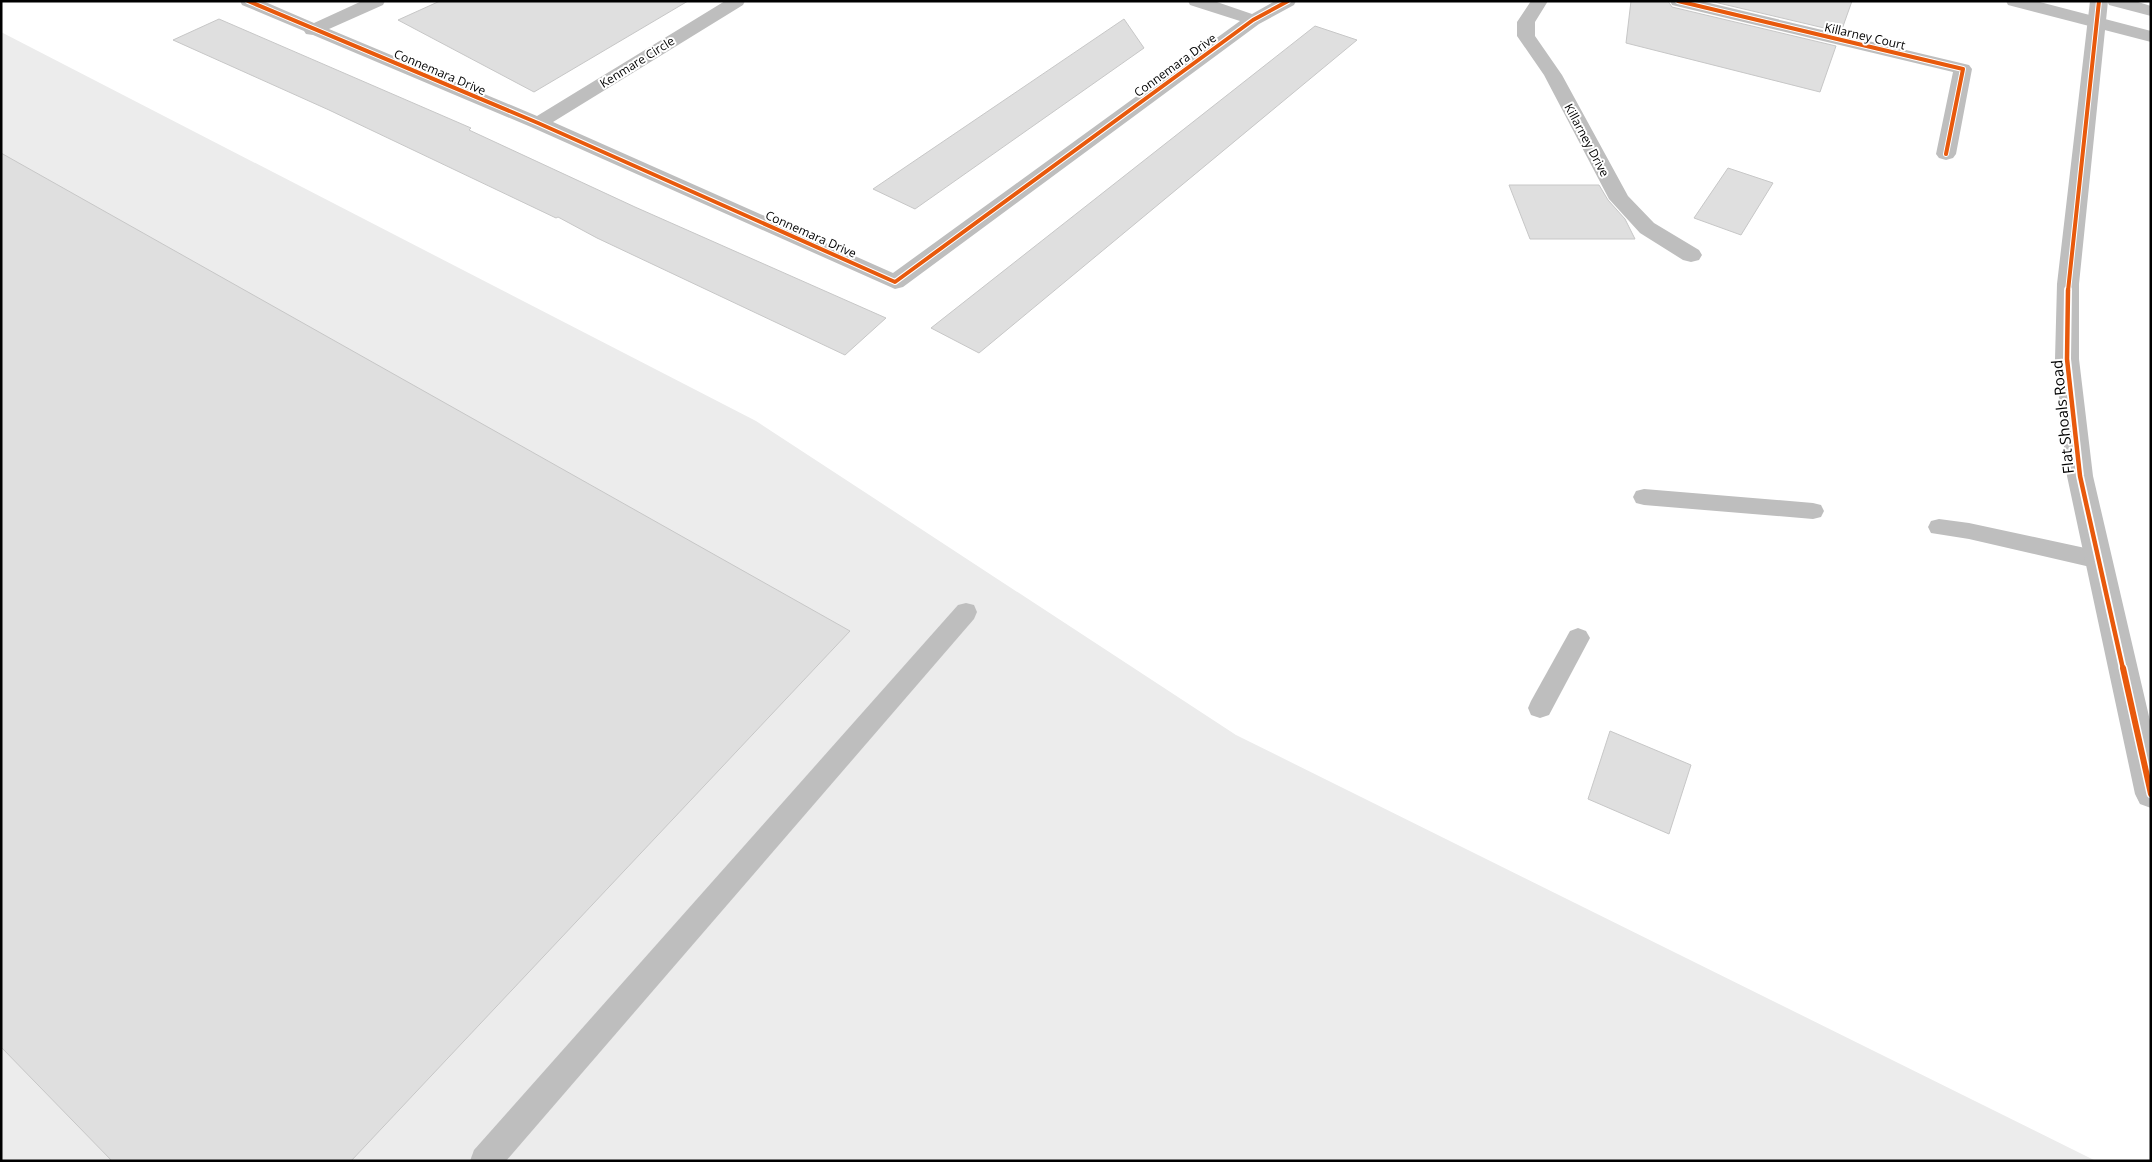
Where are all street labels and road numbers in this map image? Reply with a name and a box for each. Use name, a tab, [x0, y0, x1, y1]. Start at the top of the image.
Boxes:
street label: Killarney Court	[1823, 18, 1907, 54]
street label: Connemara Drive	[1130, 29, 1220, 101]
street label: Kenmare Circle	[596, 32, 678, 92]
street label: Connemara Drive	[392, 45, 489, 99]
street label: Killarney Drive	[1561, 100, 1614, 180]
street label: Connemara Drive	[763, 206, 859, 262]
street label: Flat Shoals Road	[2046, 359, 2078, 475]

